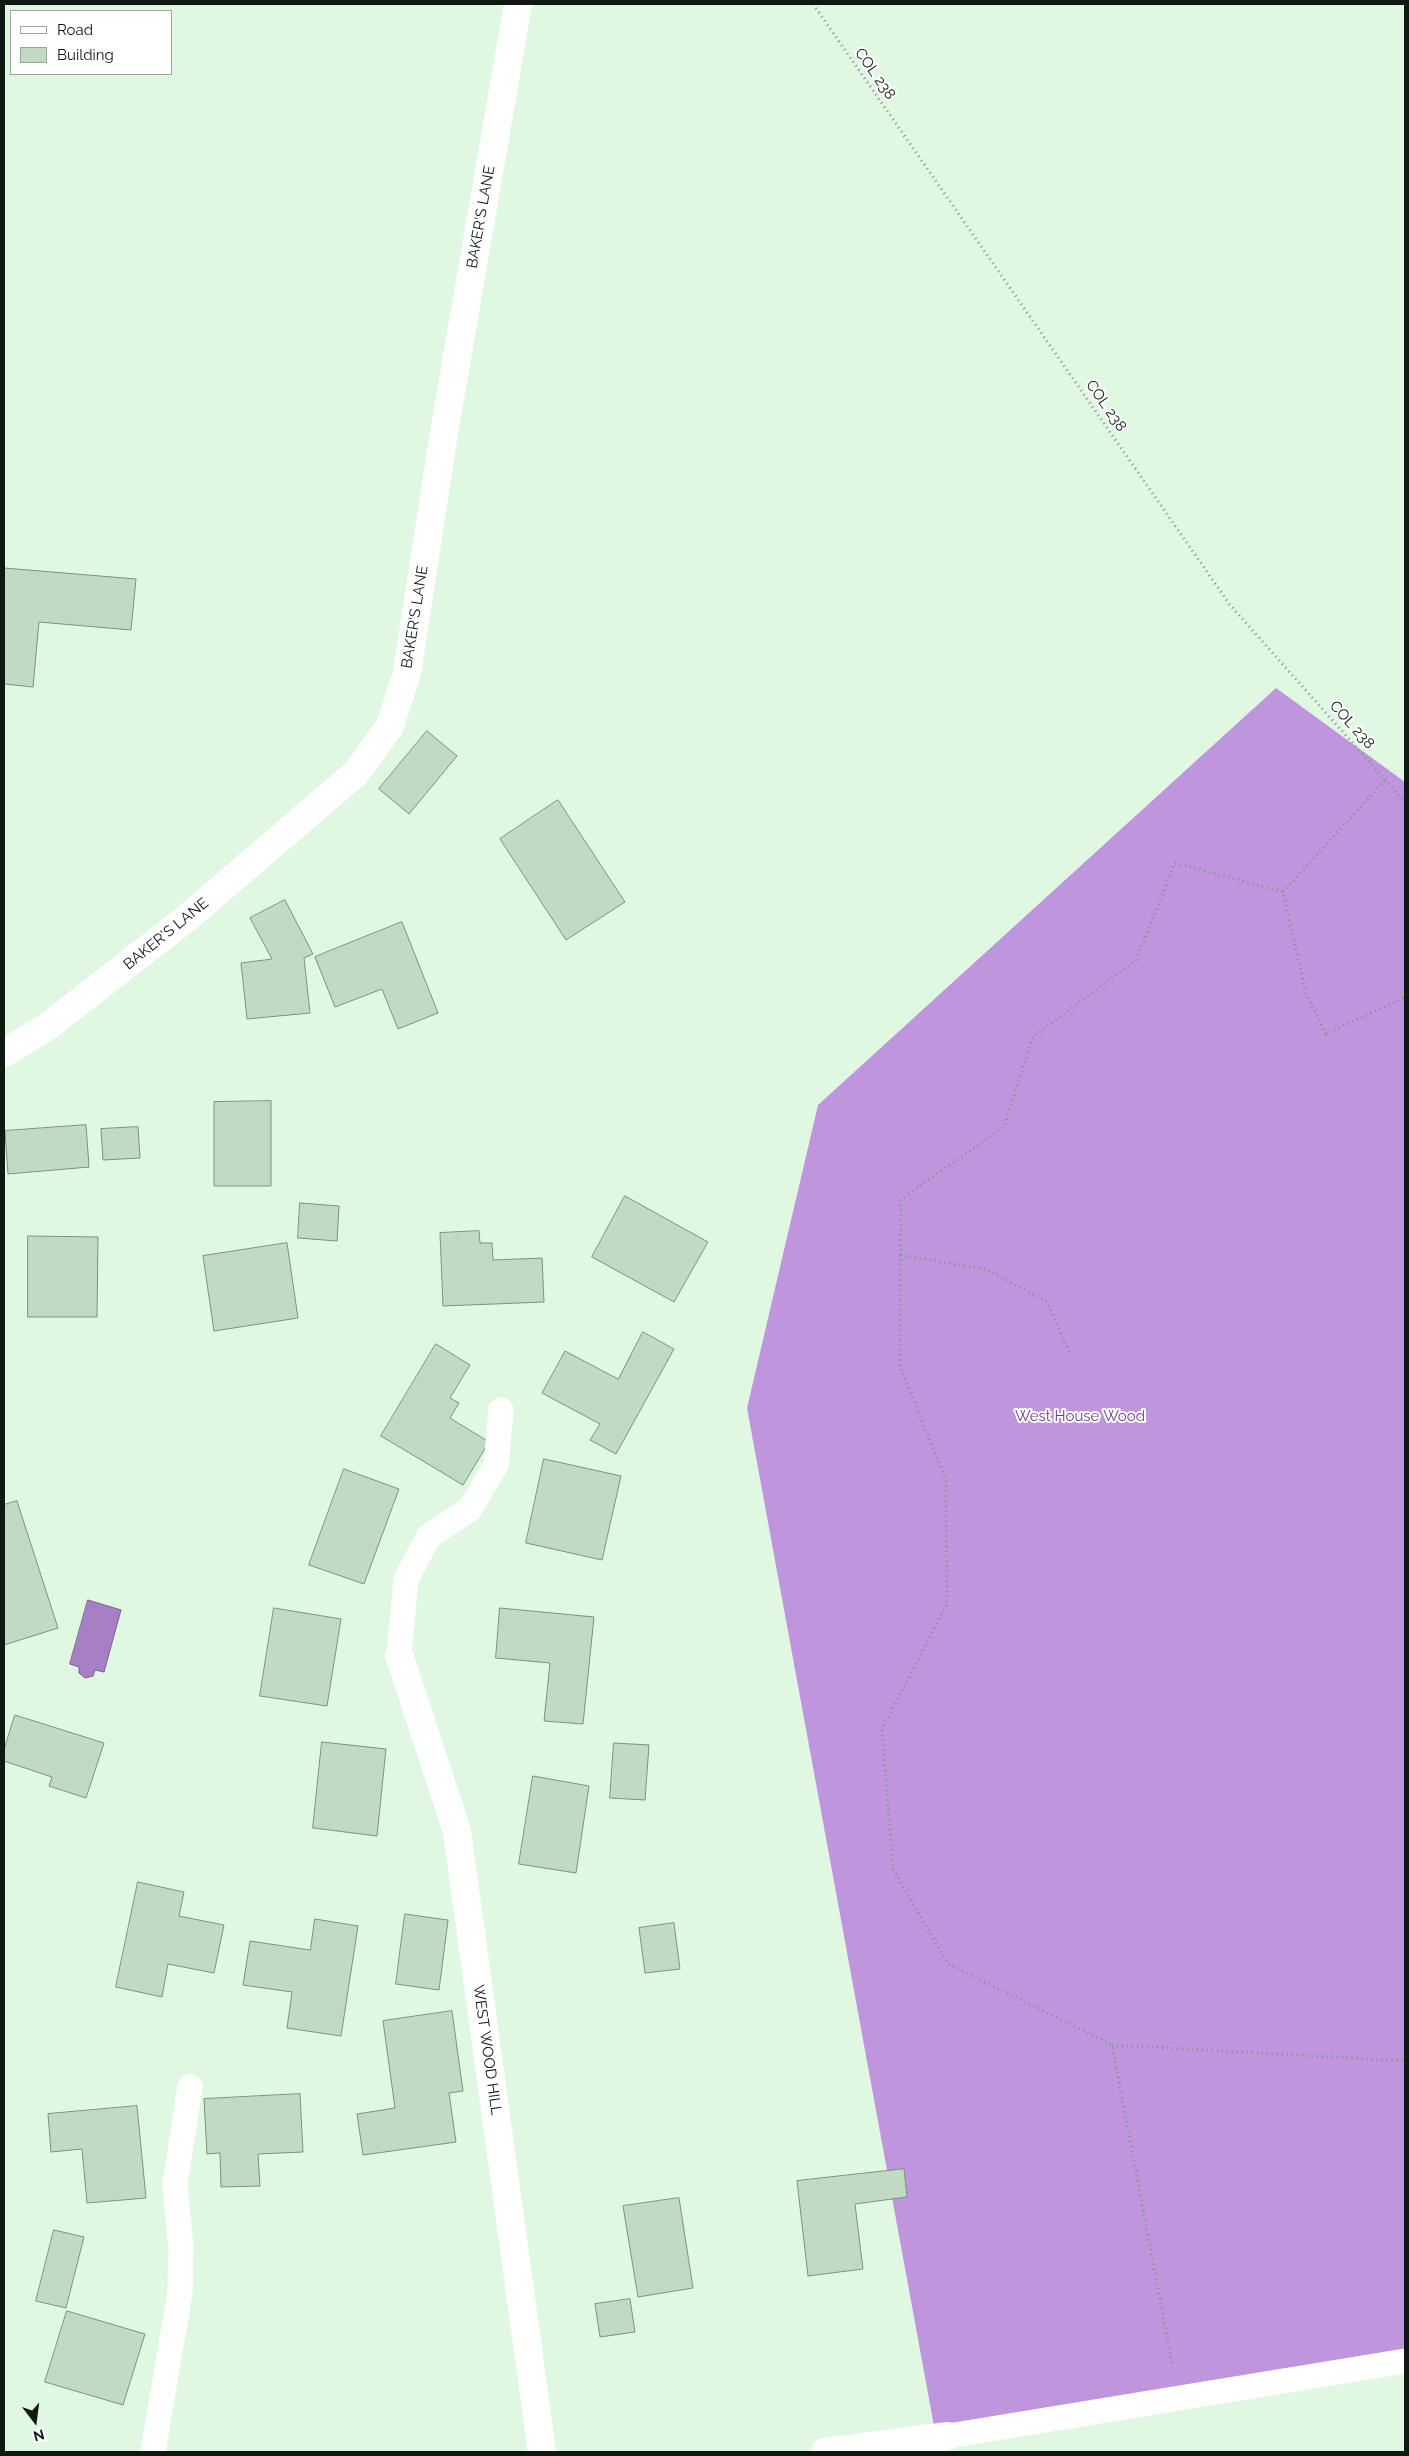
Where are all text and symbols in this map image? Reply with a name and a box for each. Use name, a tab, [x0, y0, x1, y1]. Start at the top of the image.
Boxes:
legend	[10, 10, 172, 75]
text: Road	[57, 21, 93, 39]
street label: COL 238	[851, 45, 899, 103]
text: Building	[57, 46, 114, 64]
street label: BAKER'S LANE	[463, 164, 499, 270]
street label: COL 238	[1082, 377, 1130, 435]
street label: BAKER'S LANE	[398, 564, 432, 670]
street label: COL 238	[1326, 697, 1378, 753]
street label: BAKER'S LANE	[120, 894, 212, 974]
park label: West House Wood	[1015, 1407, 1145, 1425]
street label: WEST WOOD HILL	[469, 1984, 505, 2116]
north arrow	[10, 2396, 60, 2446]
text: N	[32, 2426, 46, 2445]

